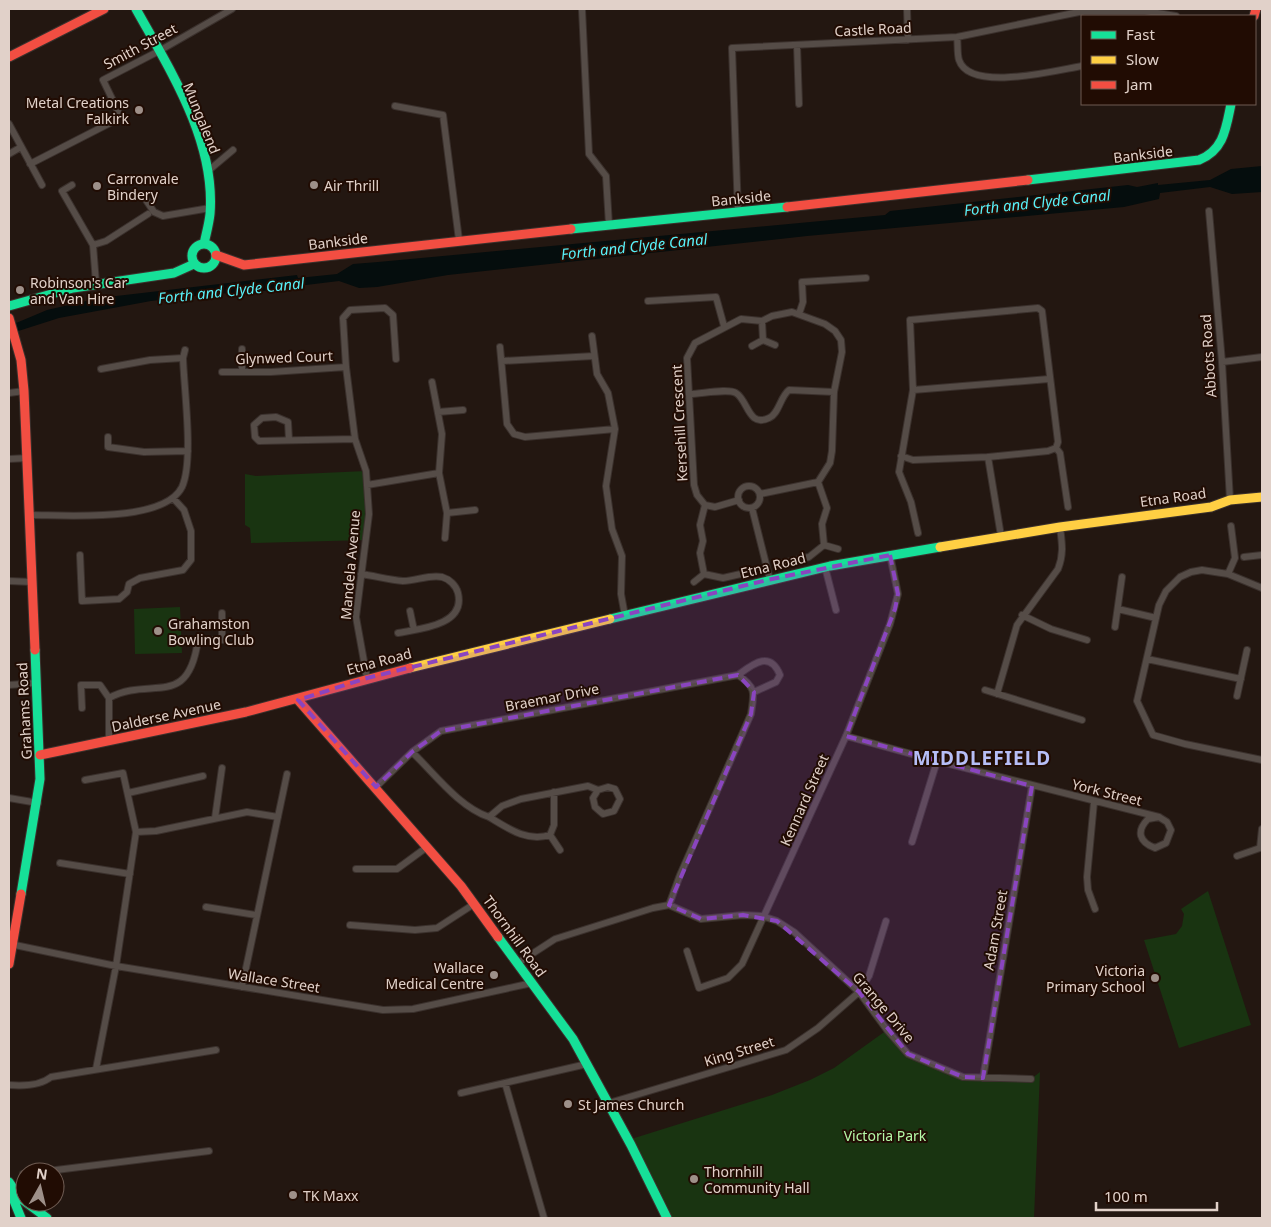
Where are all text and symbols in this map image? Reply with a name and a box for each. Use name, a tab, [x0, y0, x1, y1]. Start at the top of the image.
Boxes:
legend	[1081, 15, 1256, 105]
street label: Castle Road	[834, 17, 912, 41]
street label: Smith Street	[100, 19, 180, 73]
text: Fast	[1126, 24, 1155, 44]
text: Slow	[1126, 49, 1159, 69]
text: Jam	[1124, 74, 1153, 94]
street label: Mungalend	[179, 80, 225, 156]
place label: Metal Creations Falkirk	[26, 93, 130, 128]
marker: Metal Creations Falkirk	[133, 104, 145, 116]
street label: Bankside	[1112, 141, 1174, 167]
place label: Carronvale Bindery	[107, 169, 179, 204]
place label: Air Thrill	[324, 176, 379, 195]
marker: Air Thrill	[308, 179, 320, 191]
marker: Carronvale Bindery	[91, 180, 103, 192]
water label: Forth and Clyde Canal	[963, 184, 1112, 220]
street label: Bankside	[710, 185, 772, 211]
street label: Bankside	[307, 228, 369, 254]
water label: Forth and Clyde Canal	[560, 228, 709, 264]
water label: Forth and Clyde Canal	[157, 272, 306, 308]
place label: Robinson's Car and Van Hire	[30, 273, 128, 308]
marker: Robinson's Car and Van Hire	[14, 284, 26, 296]
street label: Abbots Road	[1196, 314, 1220, 398]
street label: Glynwed Court	[235, 346, 333, 368]
street label: Kersehill Crescent	[666, 364, 692, 482]
street label: Etna Road	[1139, 483, 1207, 511]
street label: Mandela Avenue	[336, 509, 364, 621]
street label: Etna Road	[738, 548, 808, 582]
place label: Grahamston Bowling Club	[168, 614, 254, 649]
marker: Grahamston Bowling Club	[152, 625, 164, 637]
street label: Etna Road	[344, 643, 414, 679]
street label: Grahams Road	[12, 662, 36, 760]
street label: Braemar Drive	[503, 679, 601, 715]
street label: Dalderse Avenue	[110, 694, 223, 736]
district label: MIDDLEFIELD	[913, 745, 1051, 771]
street label: Kennard Street	[775, 751, 833, 849]
street label: York Street	[1070, 774, 1144, 810]
street label: Adam Street	[979, 888, 1011, 972]
street label: Thornhill Road	[479, 892, 551, 980]
place label: Wallace Medical Centre	[386, 958, 484, 993]
place label: Victoria Primary School	[1046, 961, 1145, 996]
street label: Wallace Street	[227, 963, 321, 997]
street label: Grange Drive	[849, 968, 919, 1046]
marker: Wallace Medical Centre	[488, 969, 500, 981]
marker: Victoria Primary School	[1149, 972, 1161, 984]
street label: King Street	[702, 1031, 776, 1071]
place label: St James Church	[578, 1095, 684, 1114]
marker: St James Church	[562, 1098, 574, 1110]
park label: Victoria Park	[844, 1126, 927, 1145]
north arrow	[15, 1162, 65, 1212]
place label: Thornhill Community Hall	[704, 1162, 810, 1197]
text: N	[35, 1163, 49, 1184]
marker: Thornhill Community Hall	[688, 1173, 700, 1185]
scale bar	[1096, 1180, 1217, 1212]
place label: TK Maxx	[303, 1186, 359, 1205]
text: 100 m	[1104, 1186, 1148, 1206]
marker: TK Maxx	[287, 1189, 299, 1201]

